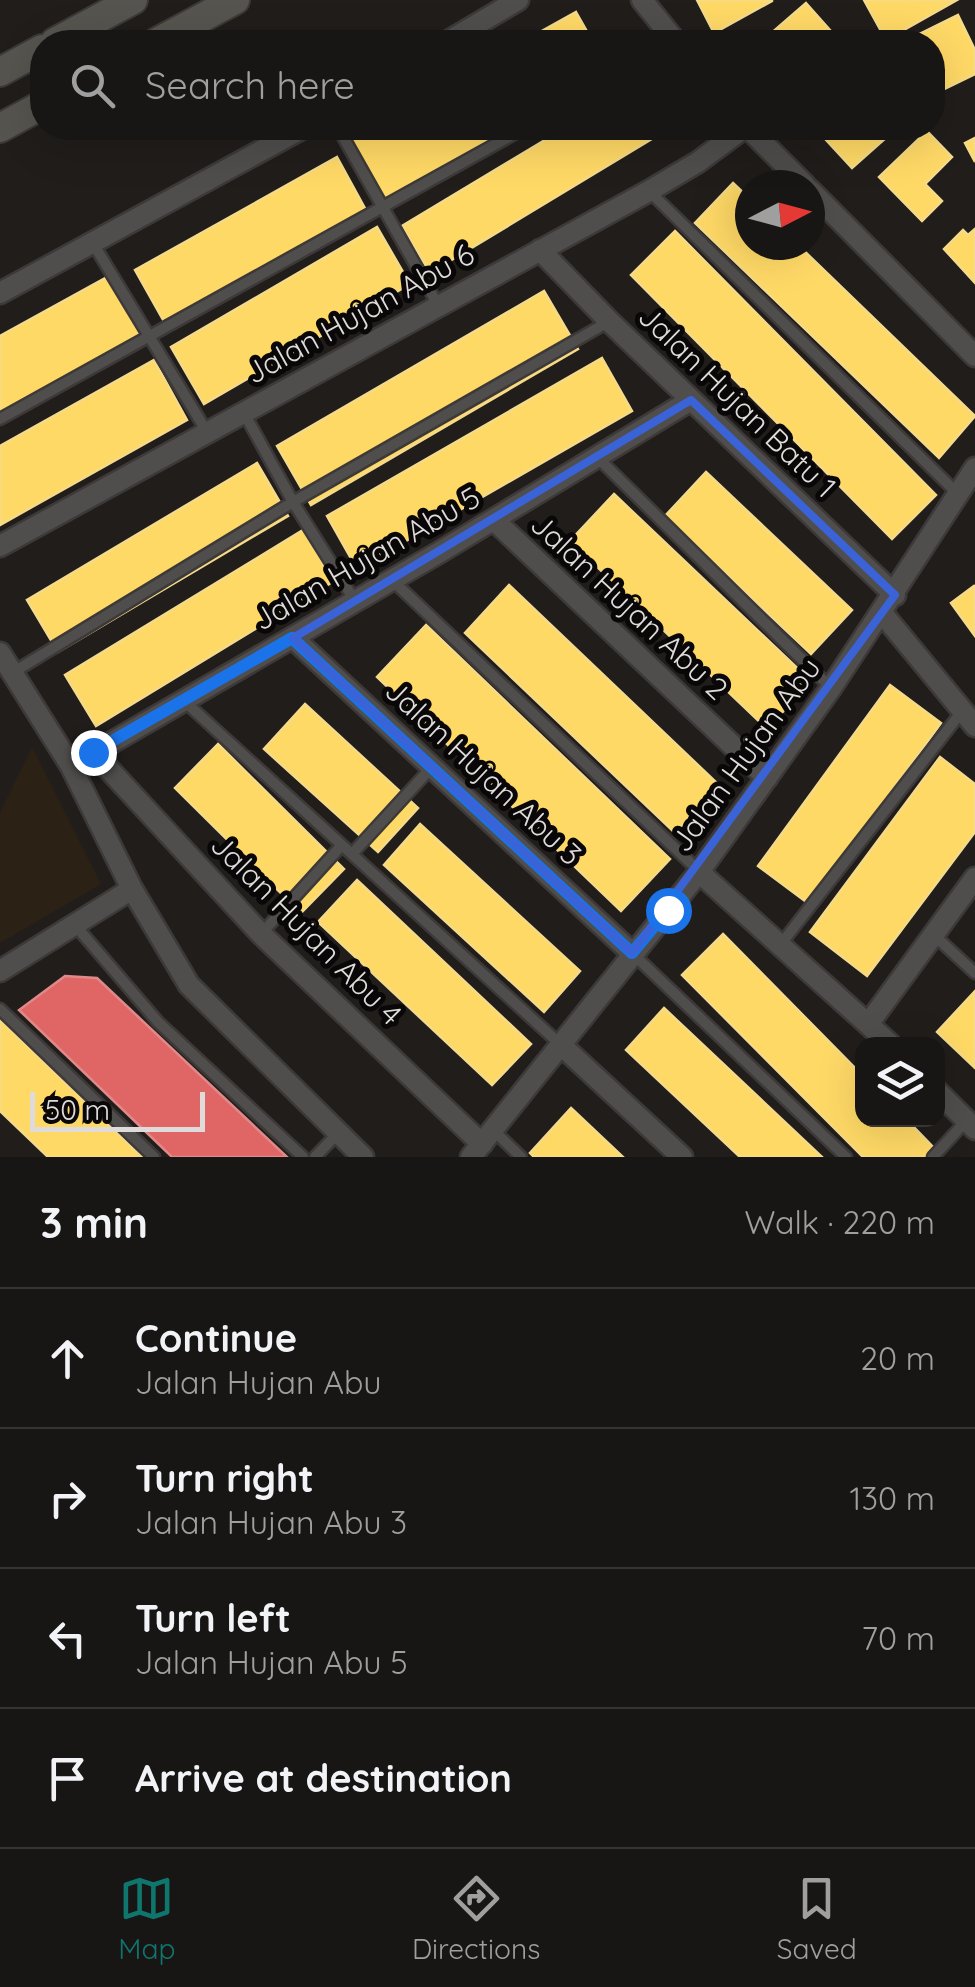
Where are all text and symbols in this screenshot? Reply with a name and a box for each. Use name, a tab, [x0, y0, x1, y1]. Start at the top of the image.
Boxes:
search box	[30, 30, 945, 140]
icon: search	[65, 58, 120, 113]
text: Search here	[145, 61, 355, 109]
north arrow	[735, 170, 825, 260]
street label: Jalan Hujan Abu 6	[239, 235, 480, 392]
street label: Jalan Hujan Batu 1	[631, 297, 845, 505]
street label: Jalan Hujan Abu 5	[246, 478, 487, 638]
street label: Jalan Hujan Abu 2	[523, 505, 736, 707]
street label: Jalan Hujan Abu	[662, 650, 828, 859]
street label: Jalan Hujan Abu 3	[377, 671, 590, 873]
route end	[71, 730, 117, 776]
street label: Jalan Hujan Abu 4	[203, 826, 410, 1033]
route start	[646, 888, 692, 934]
map controls	[855, 1037, 945, 1127]
button: layers	[855, 1037, 945, 1127]
scale bar	[30, 1087, 205, 1132]
text: 50 m	[45, 1092, 110, 1127]
text: 3 min	[40, 1196, 148, 1249]
text: Walk · 220 m	[744, 1202, 935, 1242]
text: Continue	[135, 1314, 297, 1362]
icon: ahead	[40, 1331, 95, 1386]
text: 20 m	[860, 1338, 935, 1378]
text: Jalan Hujan Abu	[135, 1362, 382, 1402]
text: Turn right	[135, 1454, 314, 1502]
icon: right	[40, 1471, 95, 1526]
text: 130 m	[849, 1478, 935, 1518]
text: Jalan Hujan Abu 3	[135, 1502, 407, 1542]
text: Turn left	[135, 1594, 291, 1642]
icon: left	[40, 1611, 95, 1666]
text: 70 m	[862, 1618, 935, 1658]
text: Jalan Hujan Abu 5	[135, 1642, 408, 1682]
icon: arrive	[40, 1751, 95, 1806]
text: Arrive at destination	[135, 1754, 512, 1802]
tab: Map	[118, 1871, 175, 1966]
tab: Directions	[412, 1871, 540, 1966]
tab: Saved	[777, 1871, 857, 1966]

